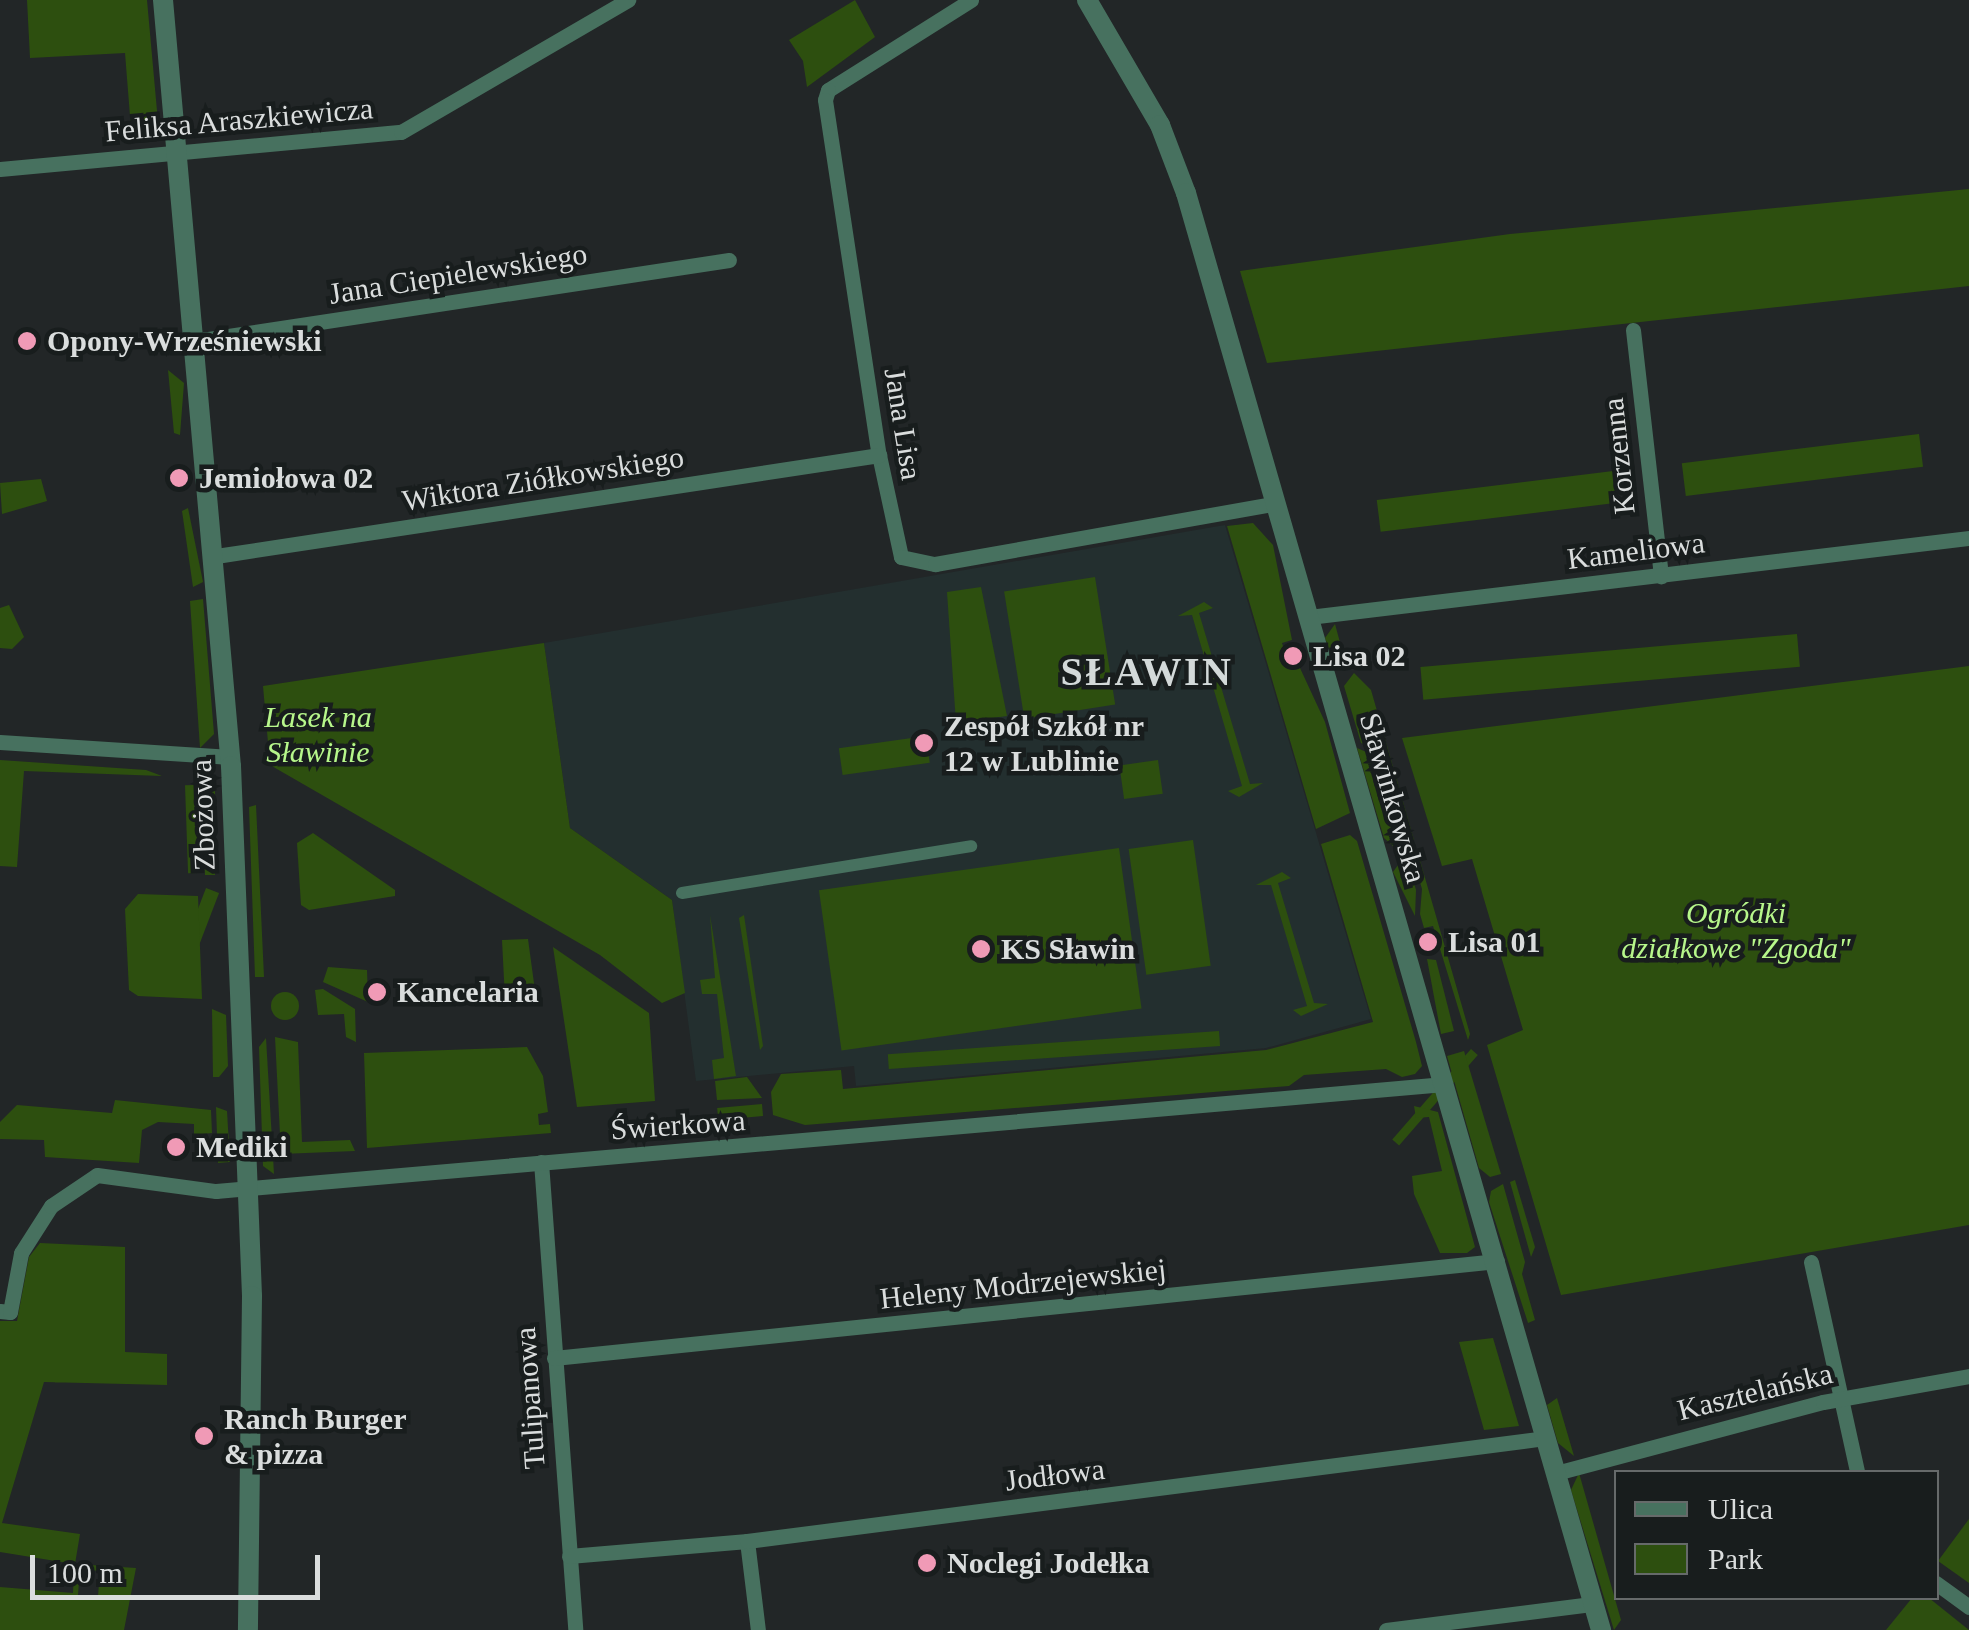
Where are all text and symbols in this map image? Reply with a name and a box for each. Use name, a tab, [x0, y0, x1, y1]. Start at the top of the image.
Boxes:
street label: Feliksa Araszkiewicza	[103, 90, 375, 150]
street label: Jana Ciepielewskiego	[326, 236, 590, 312]
place label: Opony-Wrześniewski	[47, 323, 321, 359]
marker: Opony-Wrześniewski	[16, 330, 38, 352]
street label: Jana Lisa	[876, 366, 930, 482]
street label: Korzenna	[1595, 396, 1643, 516]
street label: Wiktora Ziółkowskiego	[400, 439, 686, 519]
place label: Jemiołowa 02	[199, 460, 373, 496]
marker: Jemiołowa 02	[168, 467, 190, 489]
street label: Kameliowa	[1565, 525, 1707, 577]
place label: Lisa 02	[1313, 638, 1406, 674]
marker: Lisa 02	[1282, 645, 1304, 667]
district label: SŁAWIN	[1061, 648, 1233, 696]
park label: Lasek na Sławinie	[264, 699, 372, 770]
place label: Zespół Szkół nr 12 w Lublinie	[944, 708, 1144, 778]
street label: Sławinkowska	[1352, 709, 1434, 887]
marker: Zespół Szkół nr 12 w Lublinie	[913, 732, 935, 754]
street label: Zbożowa	[183, 759, 223, 871]
park label: Ogródki działkowe "Zgoda"	[1621, 895, 1851, 966]
place label: Lisa 01	[1448, 924, 1541, 960]
place label: KS Sławin	[1001, 931, 1135, 967]
marker: Lisa 01	[1417, 931, 1439, 953]
marker: KS Sławin	[970, 938, 992, 960]
place label: Kancelaria	[397, 974, 539, 1010]
marker: Kancelaria	[366, 981, 388, 1003]
street label: Świerkowa	[609, 1102, 747, 1148]
place label: Mediki	[196, 1129, 288, 1165]
marker: Mediki	[165, 1136, 187, 1158]
street label: Heleny Modrzejewskiej	[878, 1251, 1168, 1317]
street label: Tulipanowa	[507, 1326, 553, 1470]
street label: Kasztelańska	[1674, 1355, 1836, 1429]
place label: Ranch Burger & pizza	[224, 1401, 406, 1472]
marker: Ranch Burger & pizza	[193, 1425, 215, 1447]
street label: Jodłowa	[1003, 1451, 1107, 1499]
legend	[1614, 1470, 1939, 1600]
text: Ulica	[1708, 1492, 1773, 1525]
scale bar	[35, 1535, 325, 1597]
text: Park	[1708, 1542, 1763, 1575]
place label: Noclegi Jodełka	[947, 1545, 1149, 1581]
marker: Noclegi Jodełka	[916, 1552, 938, 1574]
text: 100 m	[47, 1556, 123, 1589]

